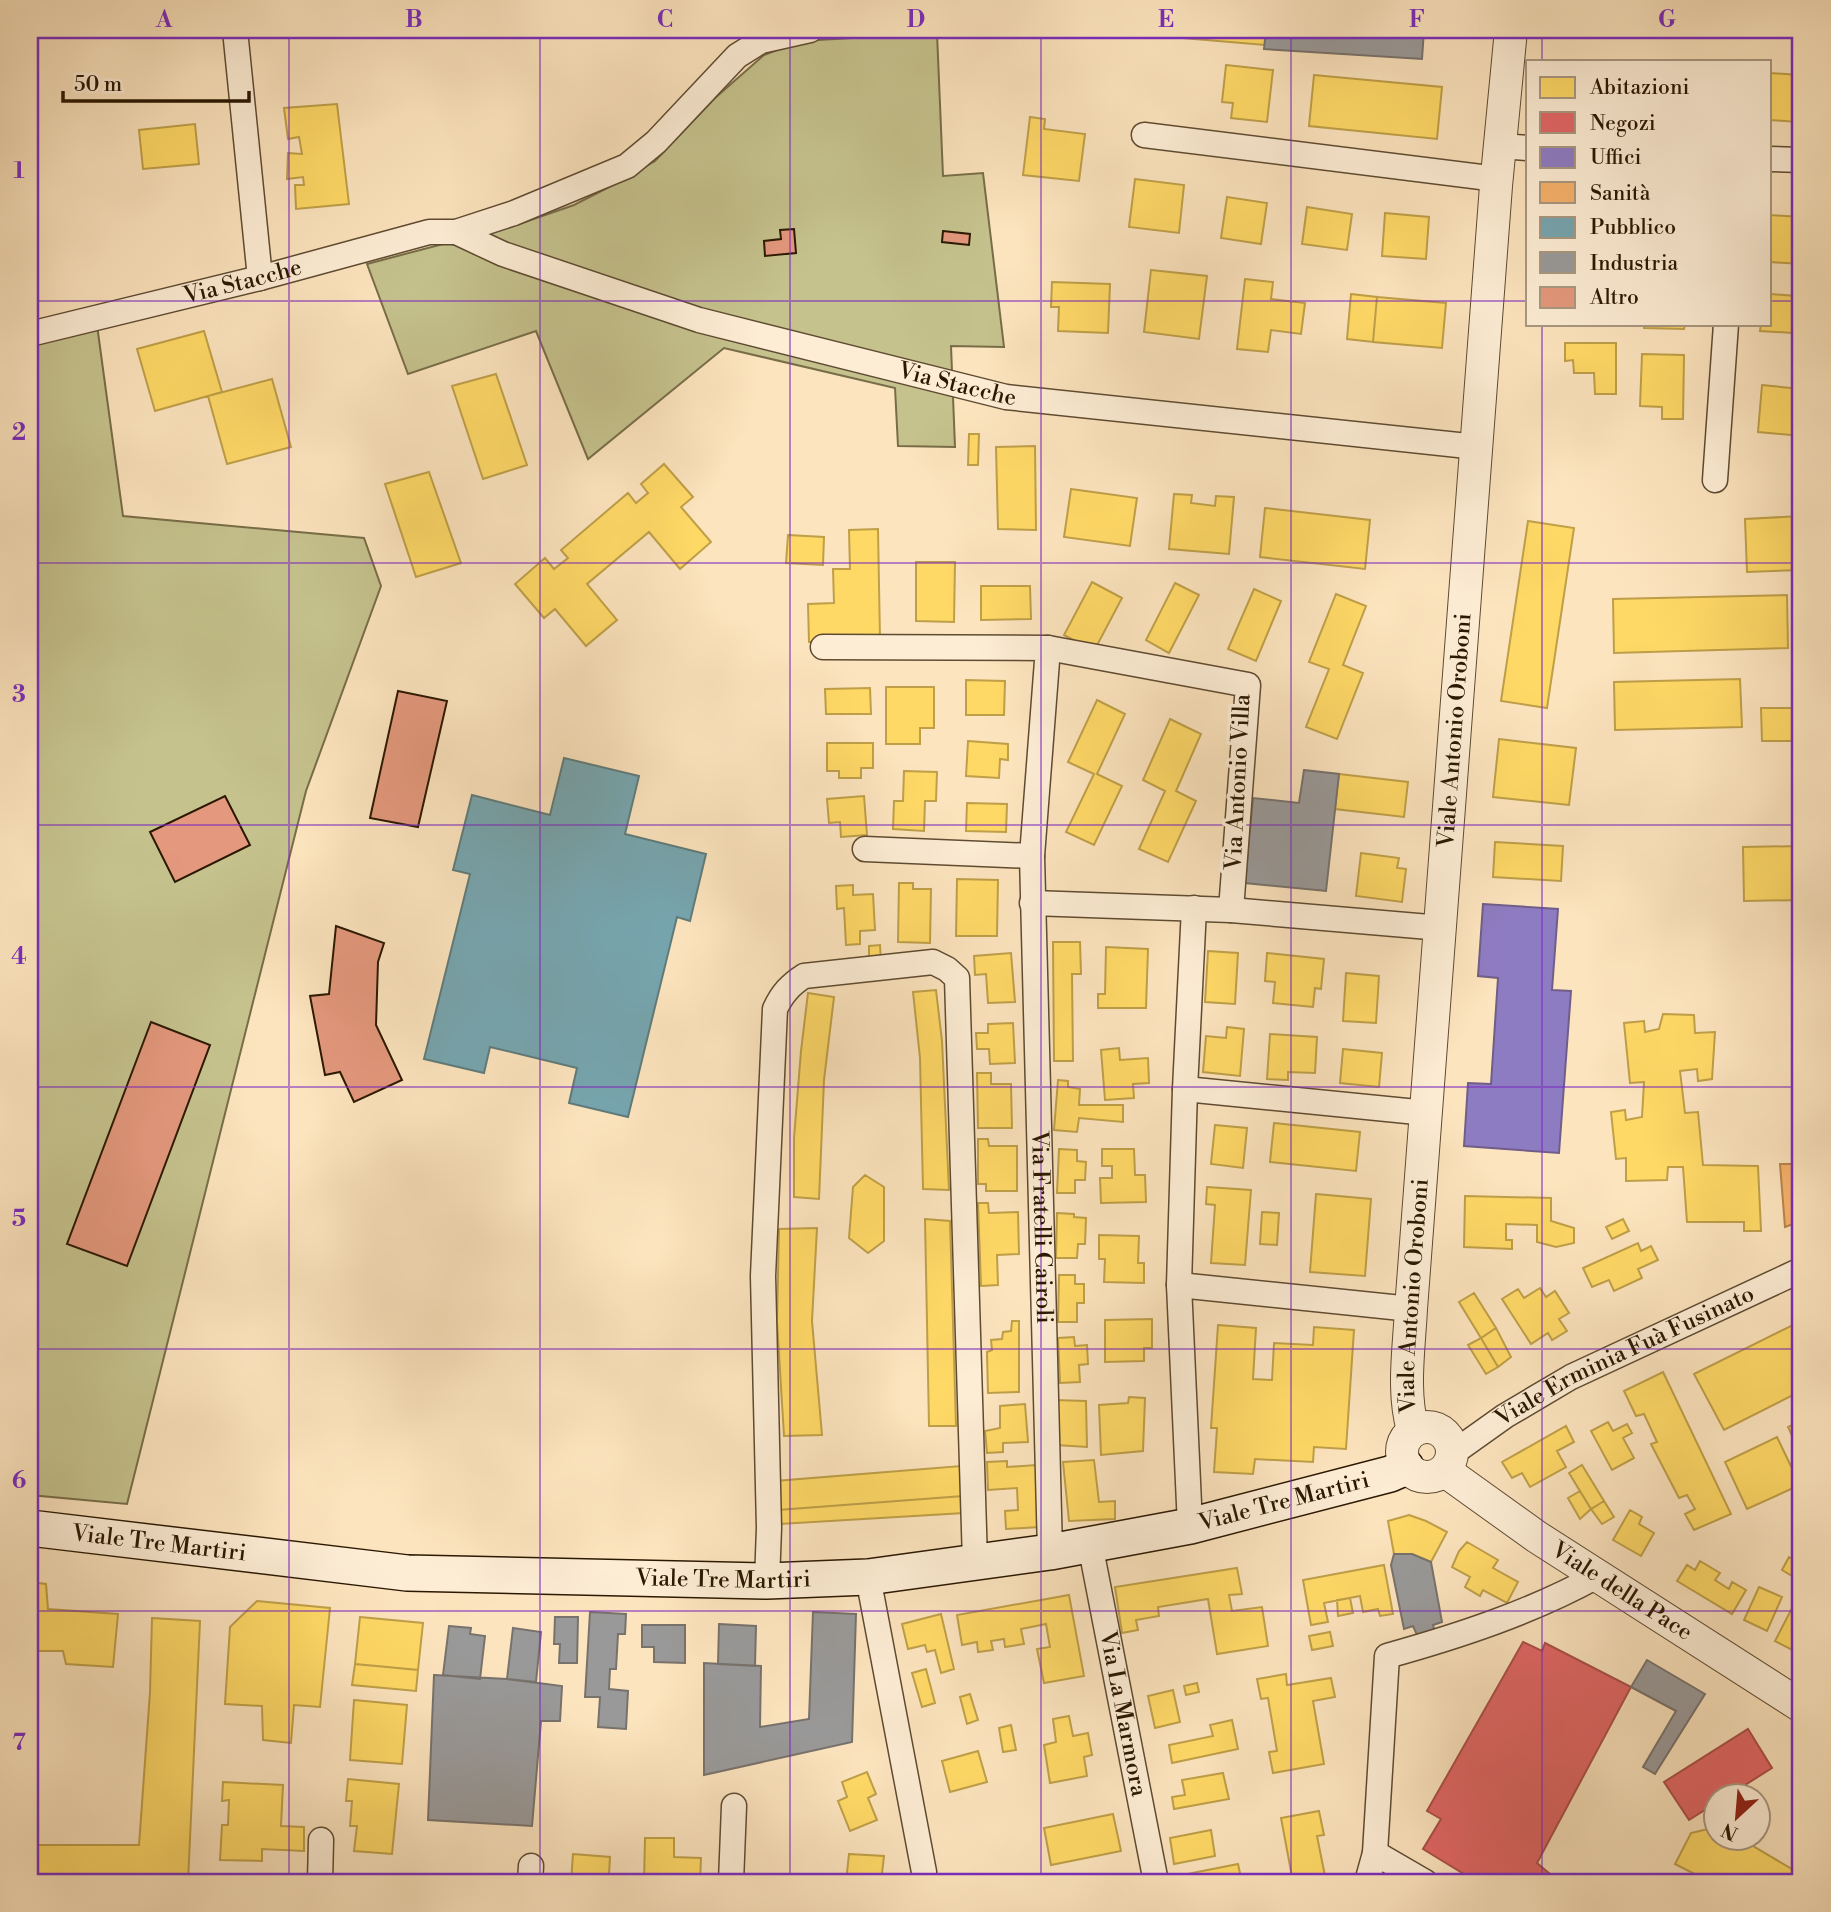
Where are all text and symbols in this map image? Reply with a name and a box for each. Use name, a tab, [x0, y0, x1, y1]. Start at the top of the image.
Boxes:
text: A	[155, 6, 173, 34]
text: B	[405, 6, 423, 34]
text: C	[657, 6, 673, 34]
text: D	[907, 6, 925, 34]
text: E	[1158, 6, 1174, 34]
text: F	[1409, 6, 1425, 34]
text: G	[1658, 6, 1676, 34]
scale bar	[63, 60, 248, 104]
legend	[1526, 60, 1772, 326]
text: 50 m	[74, 72, 122, 98]
text: Abitazioni	[1589, 75, 1689, 101]
text: Negozi	[1590, 111, 1656, 137]
text: Uffici	[1590, 145, 1641, 171]
text: 1	[13, 157, 25, 185]
text: Sanità	[1590, 181, 1651, 207]
text: Pubblico	[1590, 215, 1676, 241]
text: Industria	[1590, 251, 1679, 277]
street label: Via Stacche	[180, 253, 305, 310]
text: Altro	[1589, 285, 1639, 311]
street label: Via Stacche	[894, 356, 1018, 412]
text: 2	[12, 419, 26, 447]
street label: Viale Antonio Oroboni	[1432, 612, 1478, 849]
text: 3	[12, 681, 26, 709]
street label: Via Antonio Villa	[1219, 693, 1257, 872]
text: 4	[11, 943, 27, 971]
street label: Via Fratelli Cairoli	[1025, 1129, 1058, 1324]
street label: Viale Antonio Oroboni	[1393, 1178, 1435, 1415]
text: 5	[12, 1205, 26, 1233]
street label: Viale Erminia Fuà Fusinato	[1489, 1280, 1759, 1433]
street label: Viale Tre Martiri	[1195, 1466, 1372, 1537]
text: 6	[12, 1467, 26, 1495]
street label: Viale Tre Martiri	[69, 1519, 248, 1568]
street label: Viale della Pace	[1545, 1535, 1698, 1647]
street label: Viale Tre Martiri	[634, 1564, 811, 1595]
street label: Via La Marmora	[1093, 1628, 1153, 1799]
text: 7	[12, 1729, 26, 1757]
north arrow	[1702, 1783, 1772, 1853]
text: N	[1718, 1817, 1742, 1845]

